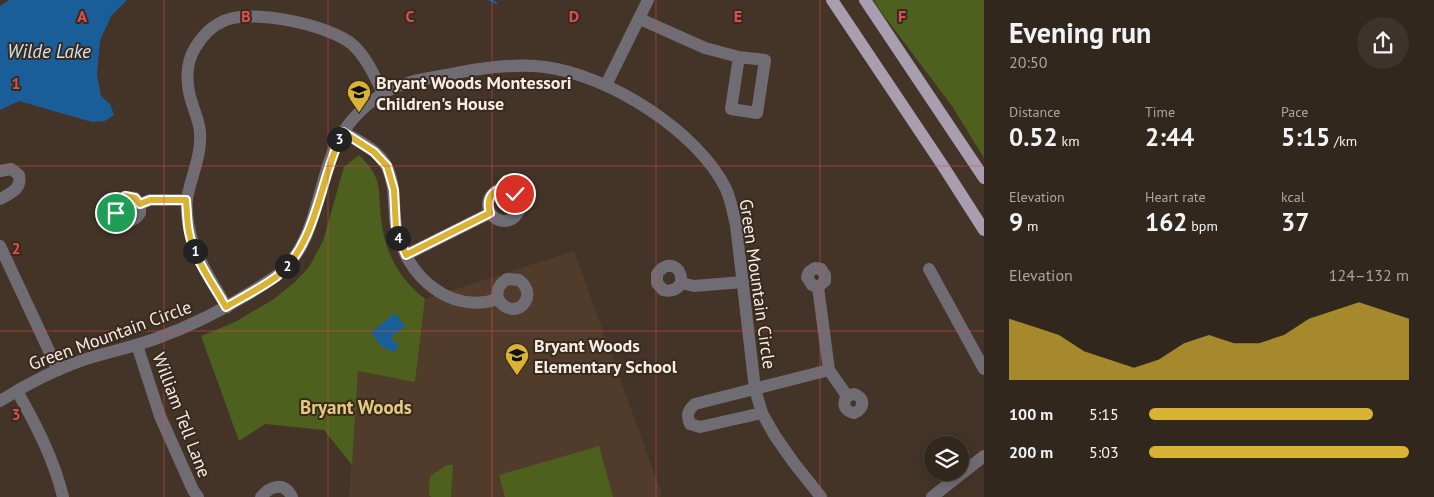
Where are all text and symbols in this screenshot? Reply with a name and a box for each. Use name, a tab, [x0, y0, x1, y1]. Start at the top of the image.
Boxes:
text: A	[77, 6, 87, 26]
text: B	[241, 6, 251, 26]
text: C	[406, 6, 415, 26]
text: D	[569, 6, 579, 26]
text: E	[734, 6, 742, 26]
text: F	[898, 6, 906, 26]
text: Evening run	[1009, 14, 1151, 51]
button: share	[1357, 17, 1409, 69]
water label: Wilde Lake	[7, 39, 91, 63]
text: 20:50	[1009, 52, 1047, 72]
place label: Bryant Woods Montessori Children's House	[376, 71, 572, 115]
text: 1	[11, 73, 21, 93]
school or university icon: Bryant Woods Montessori Children's House	[346, 79, 372, 113]
text: Distance	[1009, 103, 1060, 121]
text: Time	[1145, 103, 1175, 121]
text: Pace	[1281, 103, 1308, 121]
text: 0.52	[1009, 121, 1058, 153]
text: 2:44	[1145, 121, 1194, 153]
text: 5:15	[1281, 121, 1330, 153]
pin: 3	[326, 126, 352, 152]
text: 3	[336, 130, 343, 148]
text: km	[1058, 132, 1080, 150]
text: /km	[1330, 132, 1357, 150]
pin	[494, 173, 536, 215]
icon: check	[501, 180, 529, 208]
text: Elevation	[1009, 188, 1065, 206]
text: Heart rate	[1145, 188, 1206, 206]
text: kcal	[1281, 188, 1305, 206]
pin	[95, 192, 137, 234]
street label: Green Mountain Circle	[735, 197, 781, 371]
icon: arrive	[102, 199, 130, 227]
text: 9	[1009, 206, 1023, 238]
text: 162	[1145, 206, 1188, 238]
text: 37	[1281, 206, 1309, 238]
text: m	[1023, 217, 1038, 235]
text: bpm	[1188, 217, 1218, 235]
pin: 4	[386, 226, 410, 250]
text: 4	[395, 229, 402, 247]
text: 2	[11, 238, 21, 258]
pin: 1	[182, 238, 208, 264]
text: 1	[192, 242, 199, 260]
pin: 2	[274, 254, 300, 278]
text: 2	[284, 257, 291, 275]
text: Elevation	[1009, 265, 1073, 285]
text: 124–132 m	[1329, 265, 1409, 285]
street label: Green Mountain Circle	[25, 295, 195, 375]
place label: Bryant Woods Elementary School	[534, 334, 678, 378]
school or university icon: Bryant Woods Elementary School	[504, 342, 530, 376]
street label: William Tell Lane	[148, 349, 216, 481]
district label: Bryant Woods	[300, 395, 412, 419]
text: 3	[11, 404, 21, 424]
text: 100 m	[1009, 404, 1053, 424]
text: 5:15	[1089, 404, 1119, 424]
map controls	[924, 436, 969, 481]
button: layers	[924, 436, 969, 481]
text: 200 m	[1009, 442, 1053, 462]
text: 5:03	[1089, 442, 1119, 462]

